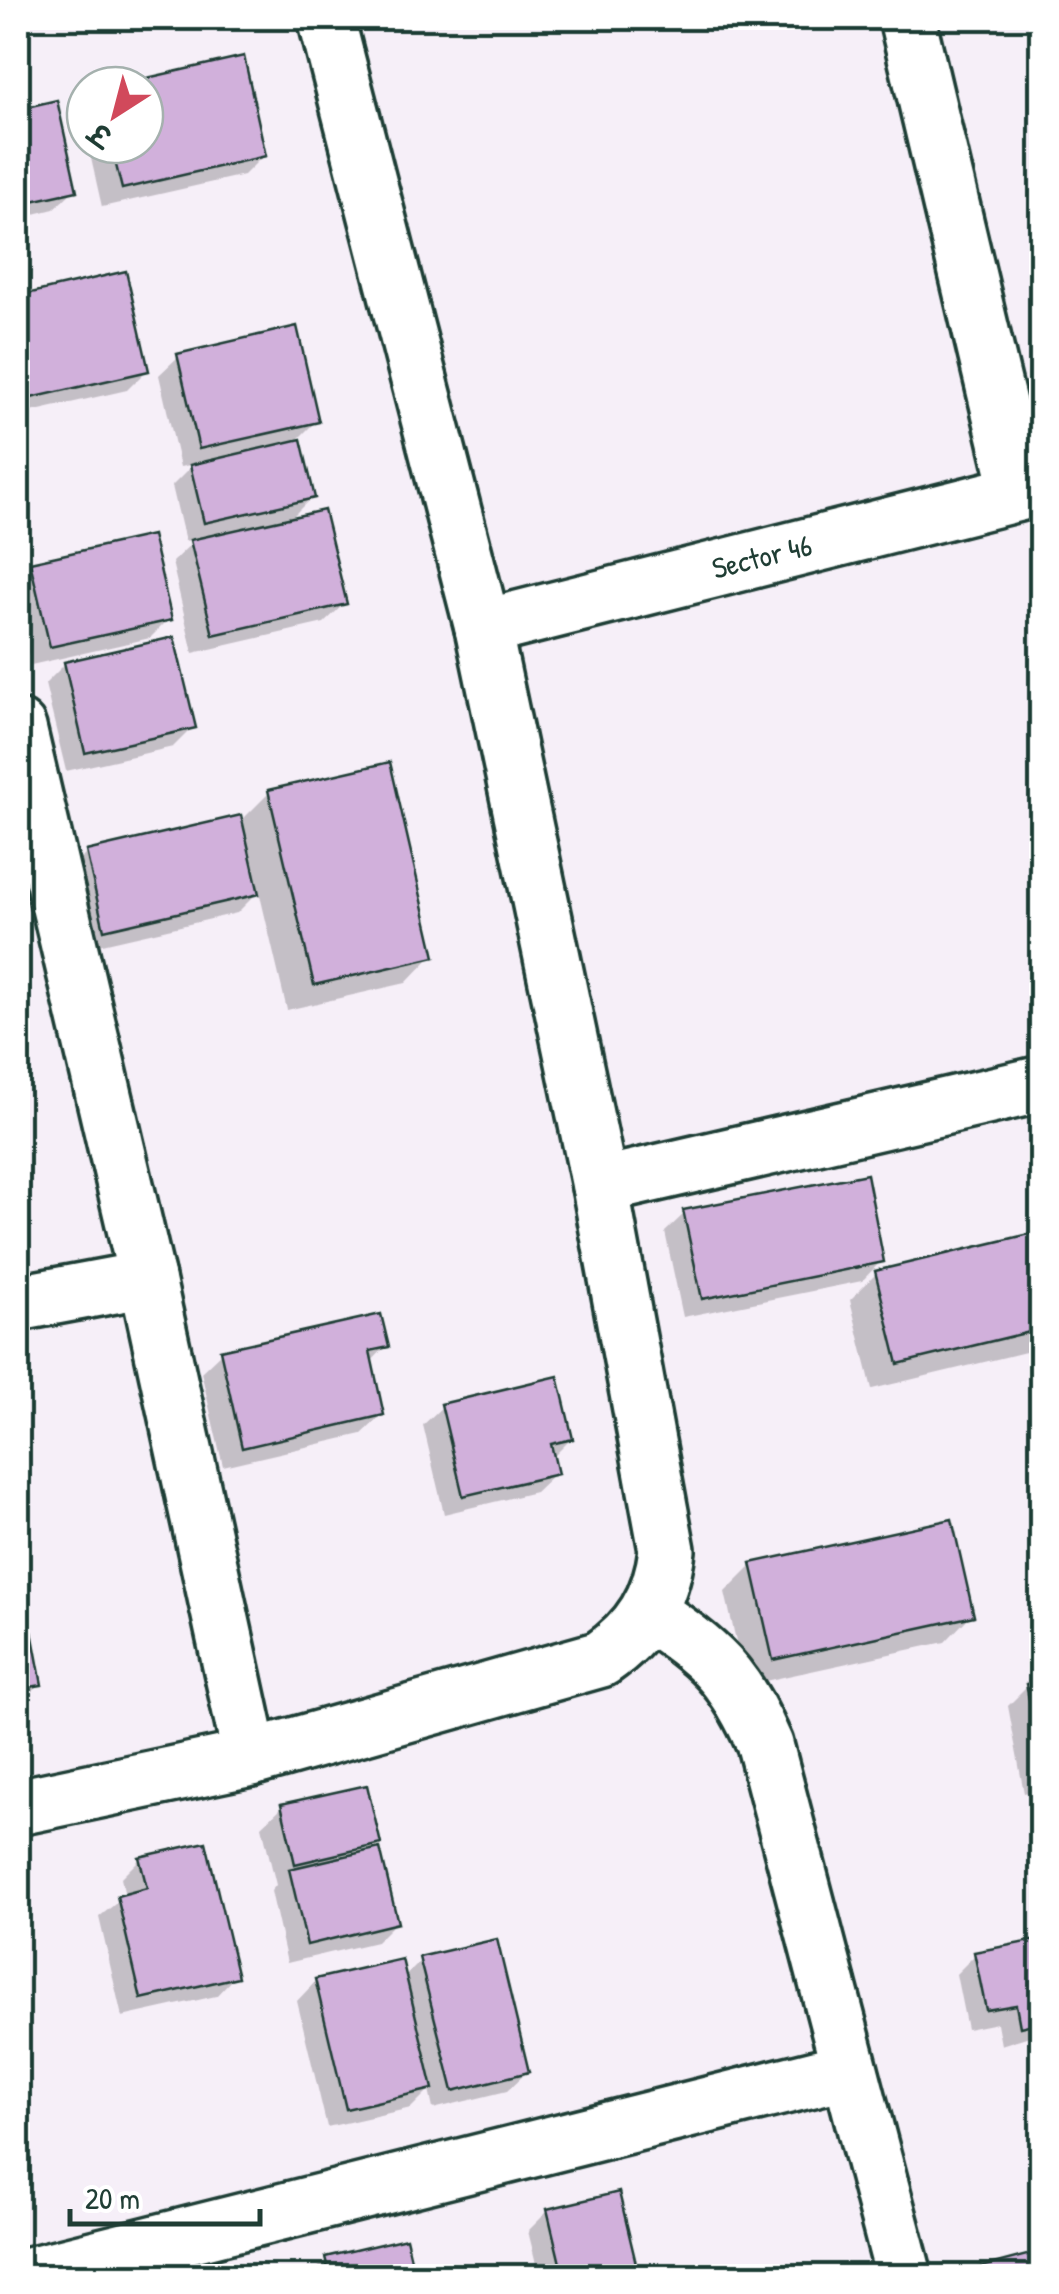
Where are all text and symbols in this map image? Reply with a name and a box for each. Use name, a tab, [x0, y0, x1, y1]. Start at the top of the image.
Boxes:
north arrow	[65, 65, 165, 165]
text: उ	[80, 113, 121, 158]
street label: Sector 46	[708, 524, 816, 588]
scale bar	[70, 2164, 260, 2226]
text: 20 m	[85, 2178, 140, 2218]

